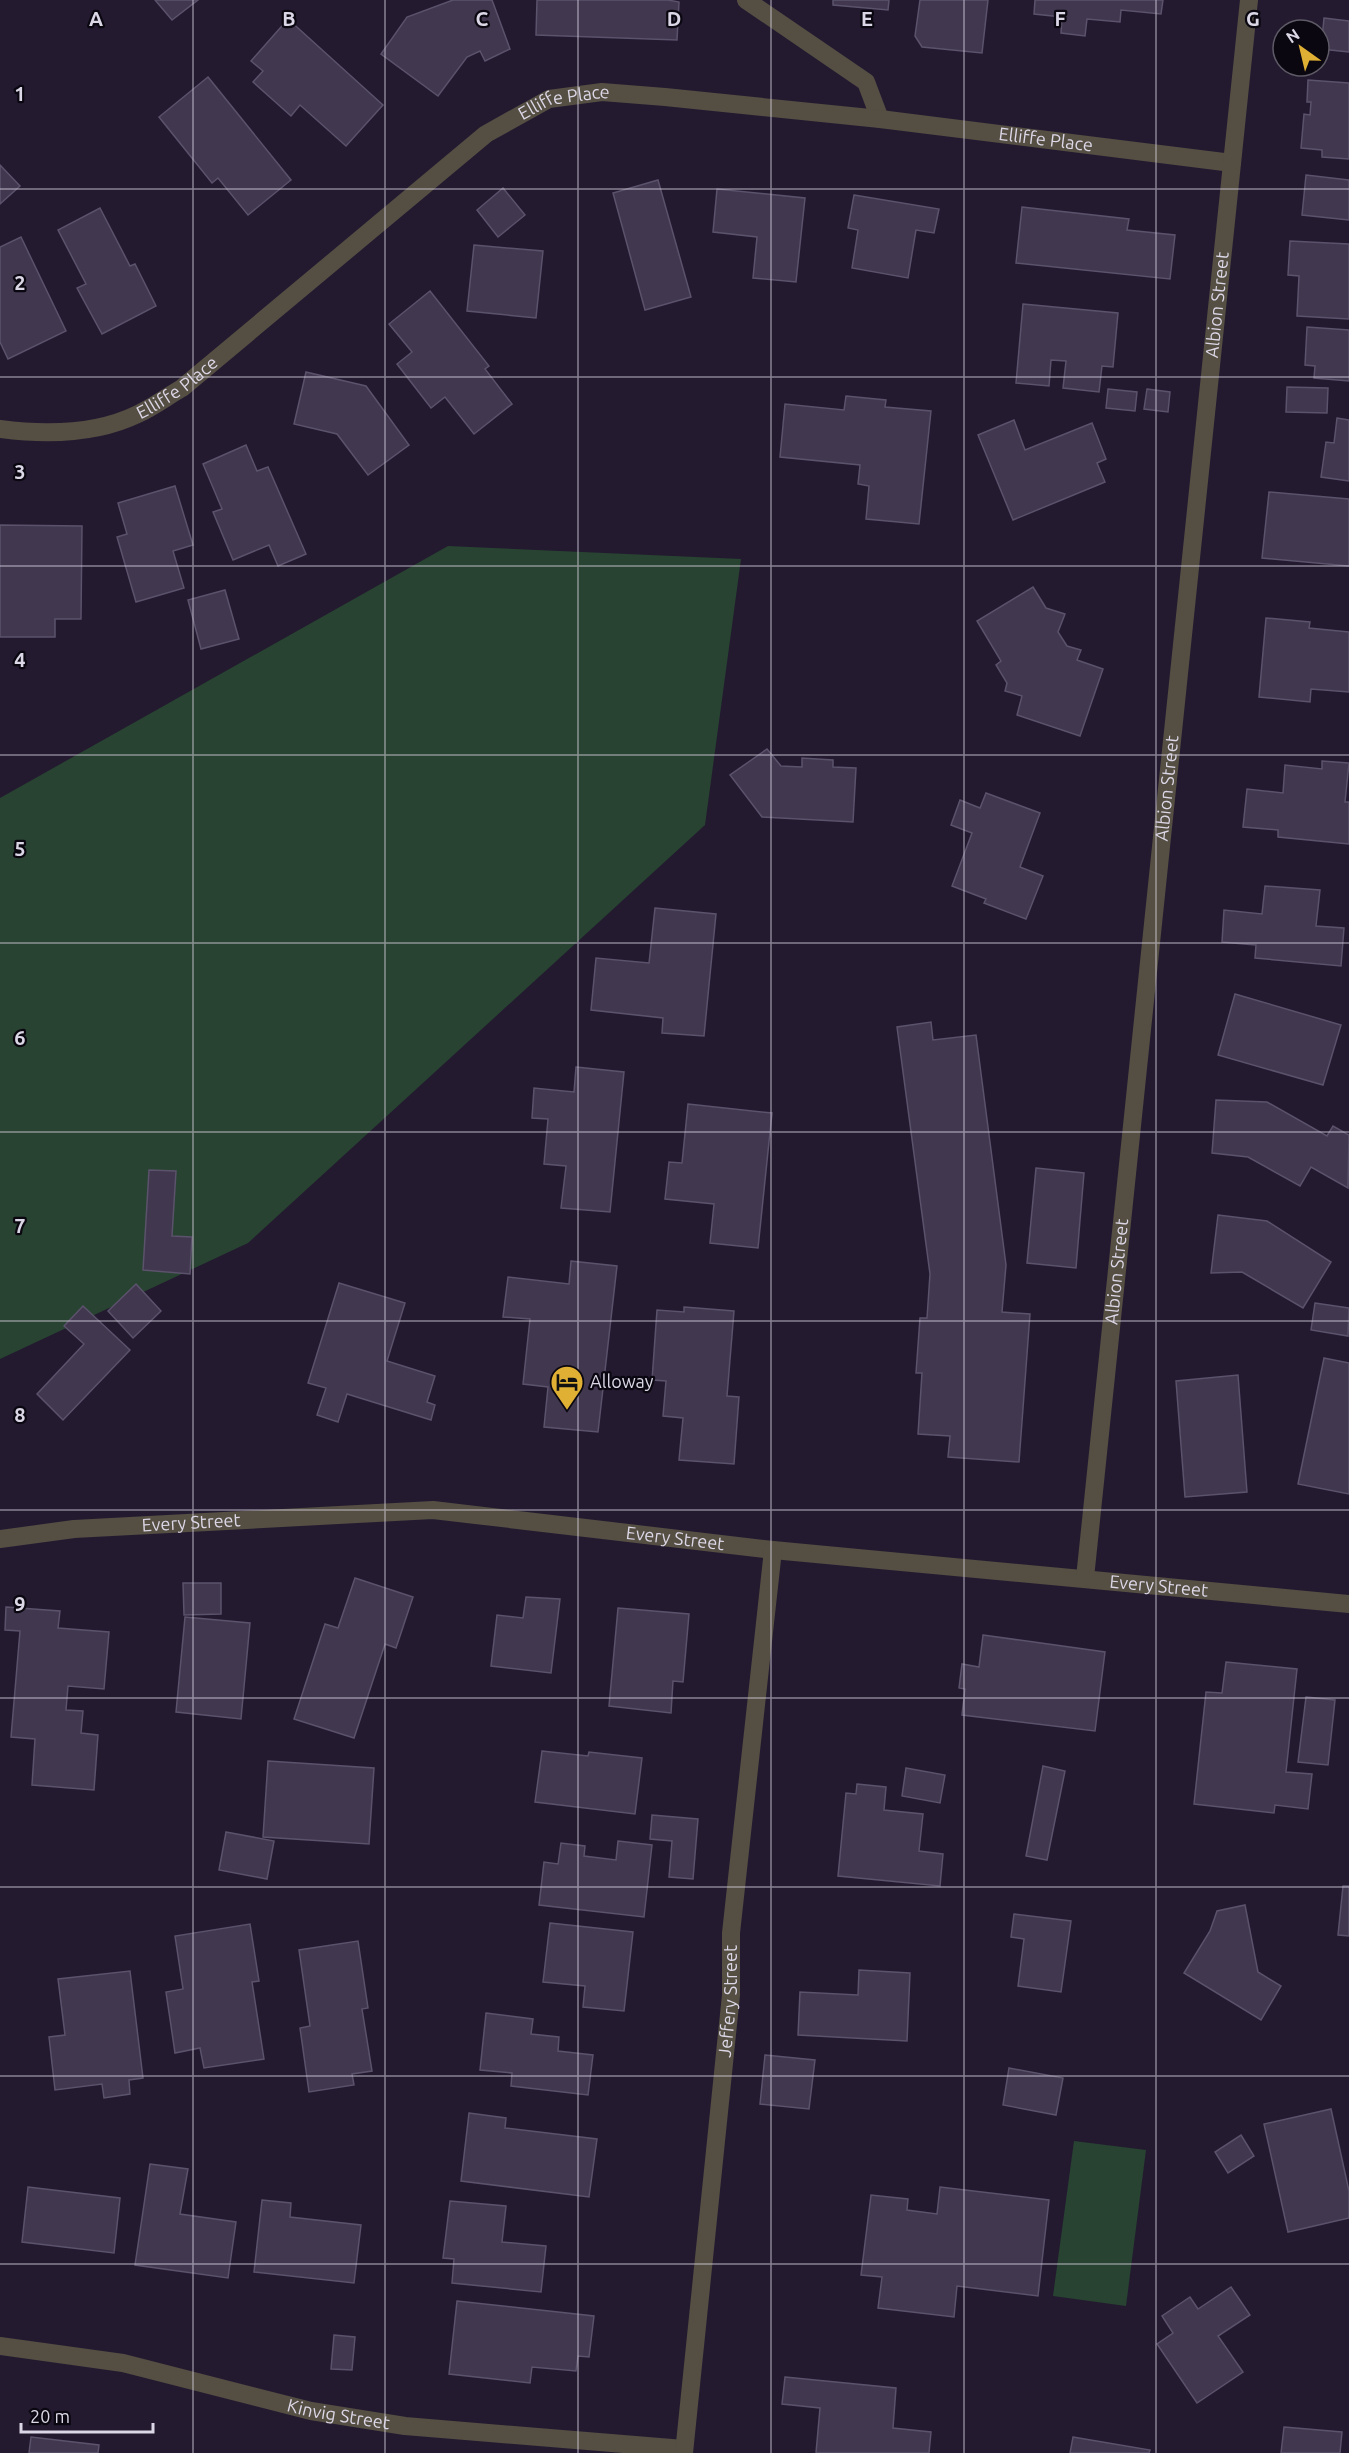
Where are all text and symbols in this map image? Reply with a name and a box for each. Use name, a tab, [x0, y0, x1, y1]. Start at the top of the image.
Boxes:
text: A	[89, 7, 103, 30]
text: B	[282, 7, 296, 30]
text: C	[476, 7, 489, 30]
text: D	[667, 7, 681, 30]
text: E	[861, 7, 873, 30]
text: F	[1054, 7, 1066, 30]
text: G	[1246, 7, 1260, 30]
north arrow	[1271, 18, 1331, 78]
text: N	[1283, 25, 1303, 46]
street label: Elliffe Place	[514, 81, 611, 123]
text: 1	[14, 82, 26, 105]
street label: Elliffe Place	[998, 123, 1094, 155]
street label: Albion Street	[1201, 251, 1232, 359]
text: 2	[14, 271, 26, 294]
street label: Elliffe Place	[133, 352, 221, 422]
text: 3	[14, 460, 26, 483]
text: 4	[14, 648, 26, 671]
street label: Albion Street	[1151, 734, 1182, 842]
text: 5	[14, 837, 26, 860]
text: 6	[14, 1026, 26, 1049]
text: 7	[14, 1214, 26, 1237]
street label: Albion Street	[1100, 1218, 1131, 1326]
hotel icon: Alloway	[549, 1364, 585, 1411]
place label: Alloway	[590, 1371, 654, 1391]
text: 8	[14, 1403, 26, 1426]
street label: Every Street	[141, 1509, 241, 1534]
street label: Every Street	[625, 1522, 726, 1553]
street label: Every Street	[1109, 1571, 1209, 1600]
text: 9	[14, 1592, 26, 1615]
street label: Jeffery Street	[714, 1945, 740, 2058]
street label: Kinvig Street	[285, 2394, 391, 2432]
scale bar	[21, 2396, 153, 2434]
text: 20 m	[30, 2406, 70, 2426]

